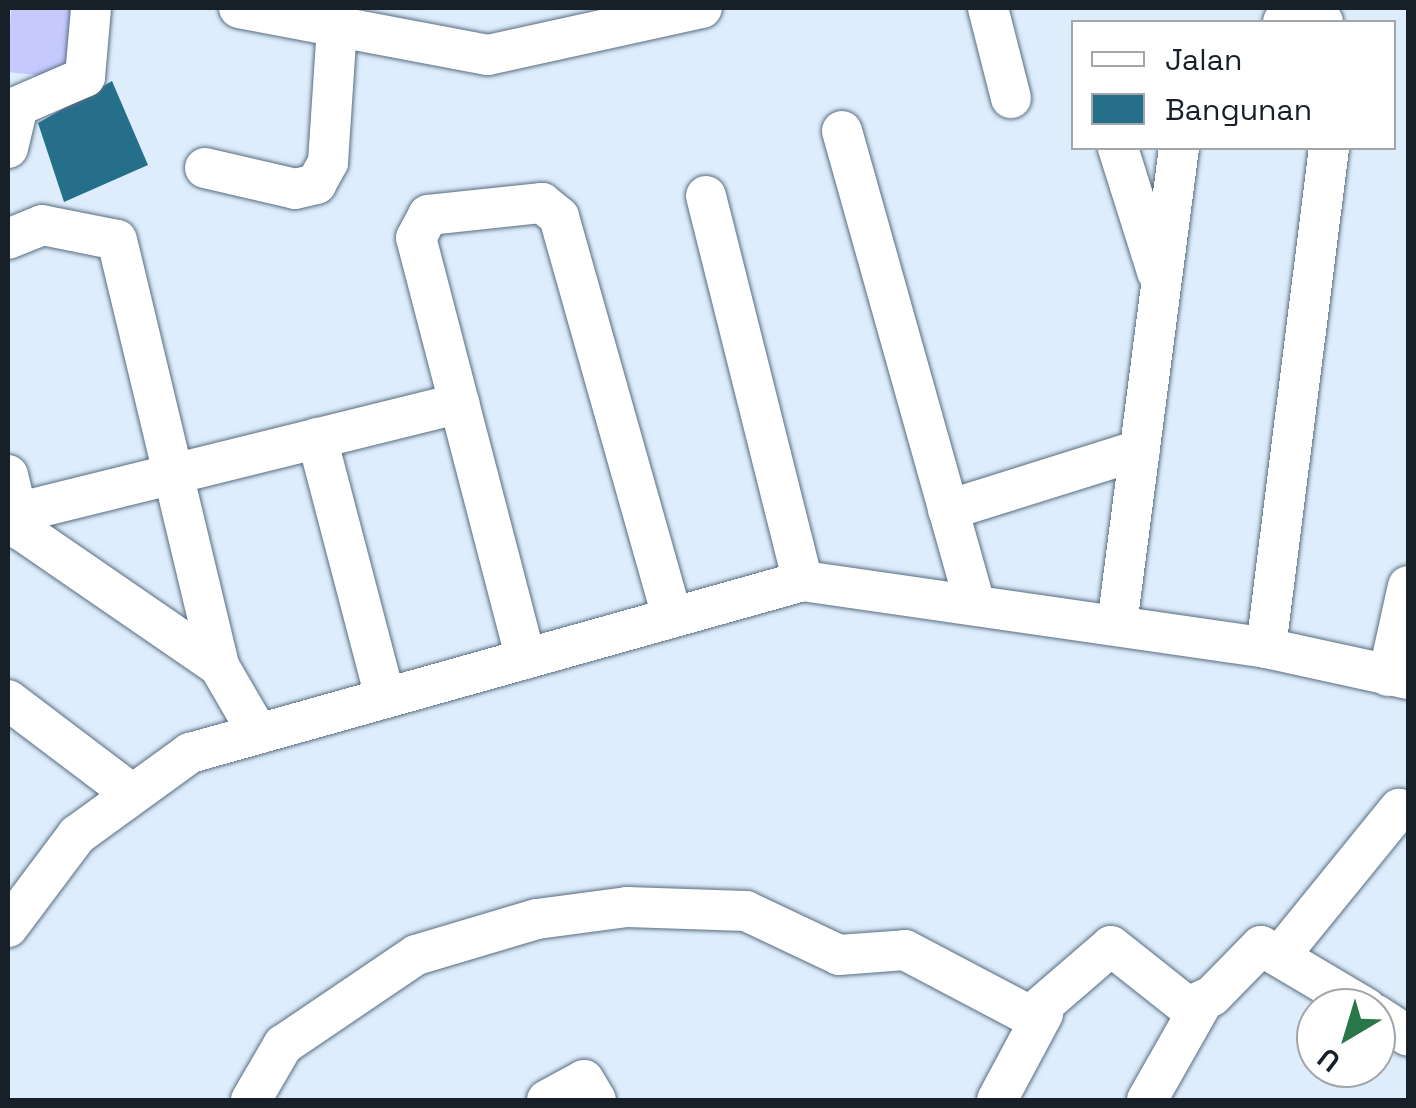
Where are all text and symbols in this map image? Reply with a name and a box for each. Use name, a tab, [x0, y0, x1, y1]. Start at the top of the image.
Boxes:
legend	[1071, 20, 1396, 150]
text: Jalan	[1165, 40, 1242, 79]
text: Bangunan	[1165, 90, 1312, 129]
north arrow	[1296, 988, 1396, 1088]
text: U	[1310, 1040, 1347, 1080]

